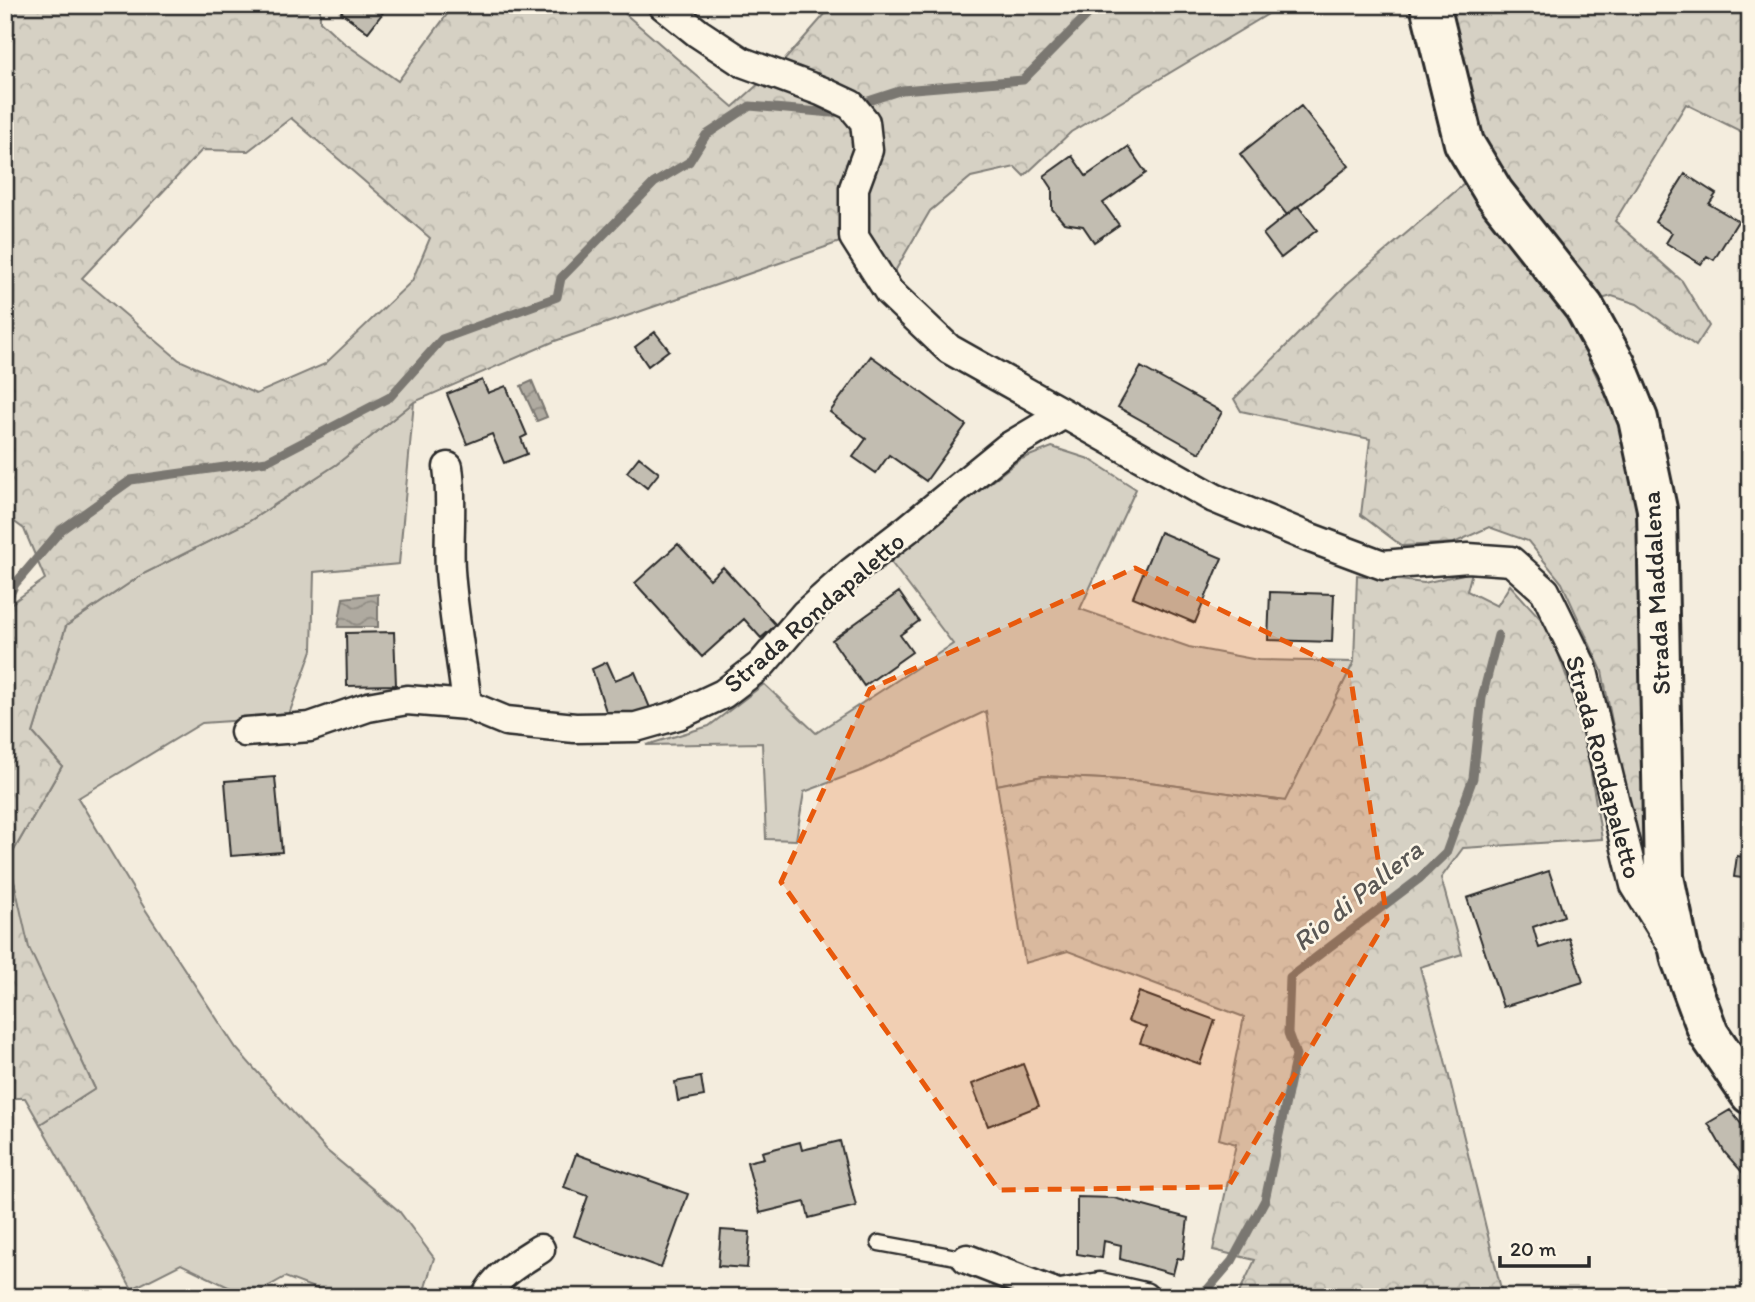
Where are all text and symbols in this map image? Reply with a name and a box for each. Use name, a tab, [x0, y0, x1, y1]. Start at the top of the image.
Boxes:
street label: Strada Maddalena	[1635, 490, 1677, 696]
street label: Strada Rondapaletto	[717, 525, 911, 699]
street label: Strada Rondapaletto	[1559, 652, 1649, 882]
water label: Rio di Pallera	[1285, 832, 1429, 958]
scale bar	[1500, 1225, 1589, 1269]
text: 20 m	[1510, 1236, 1557, 1261]

